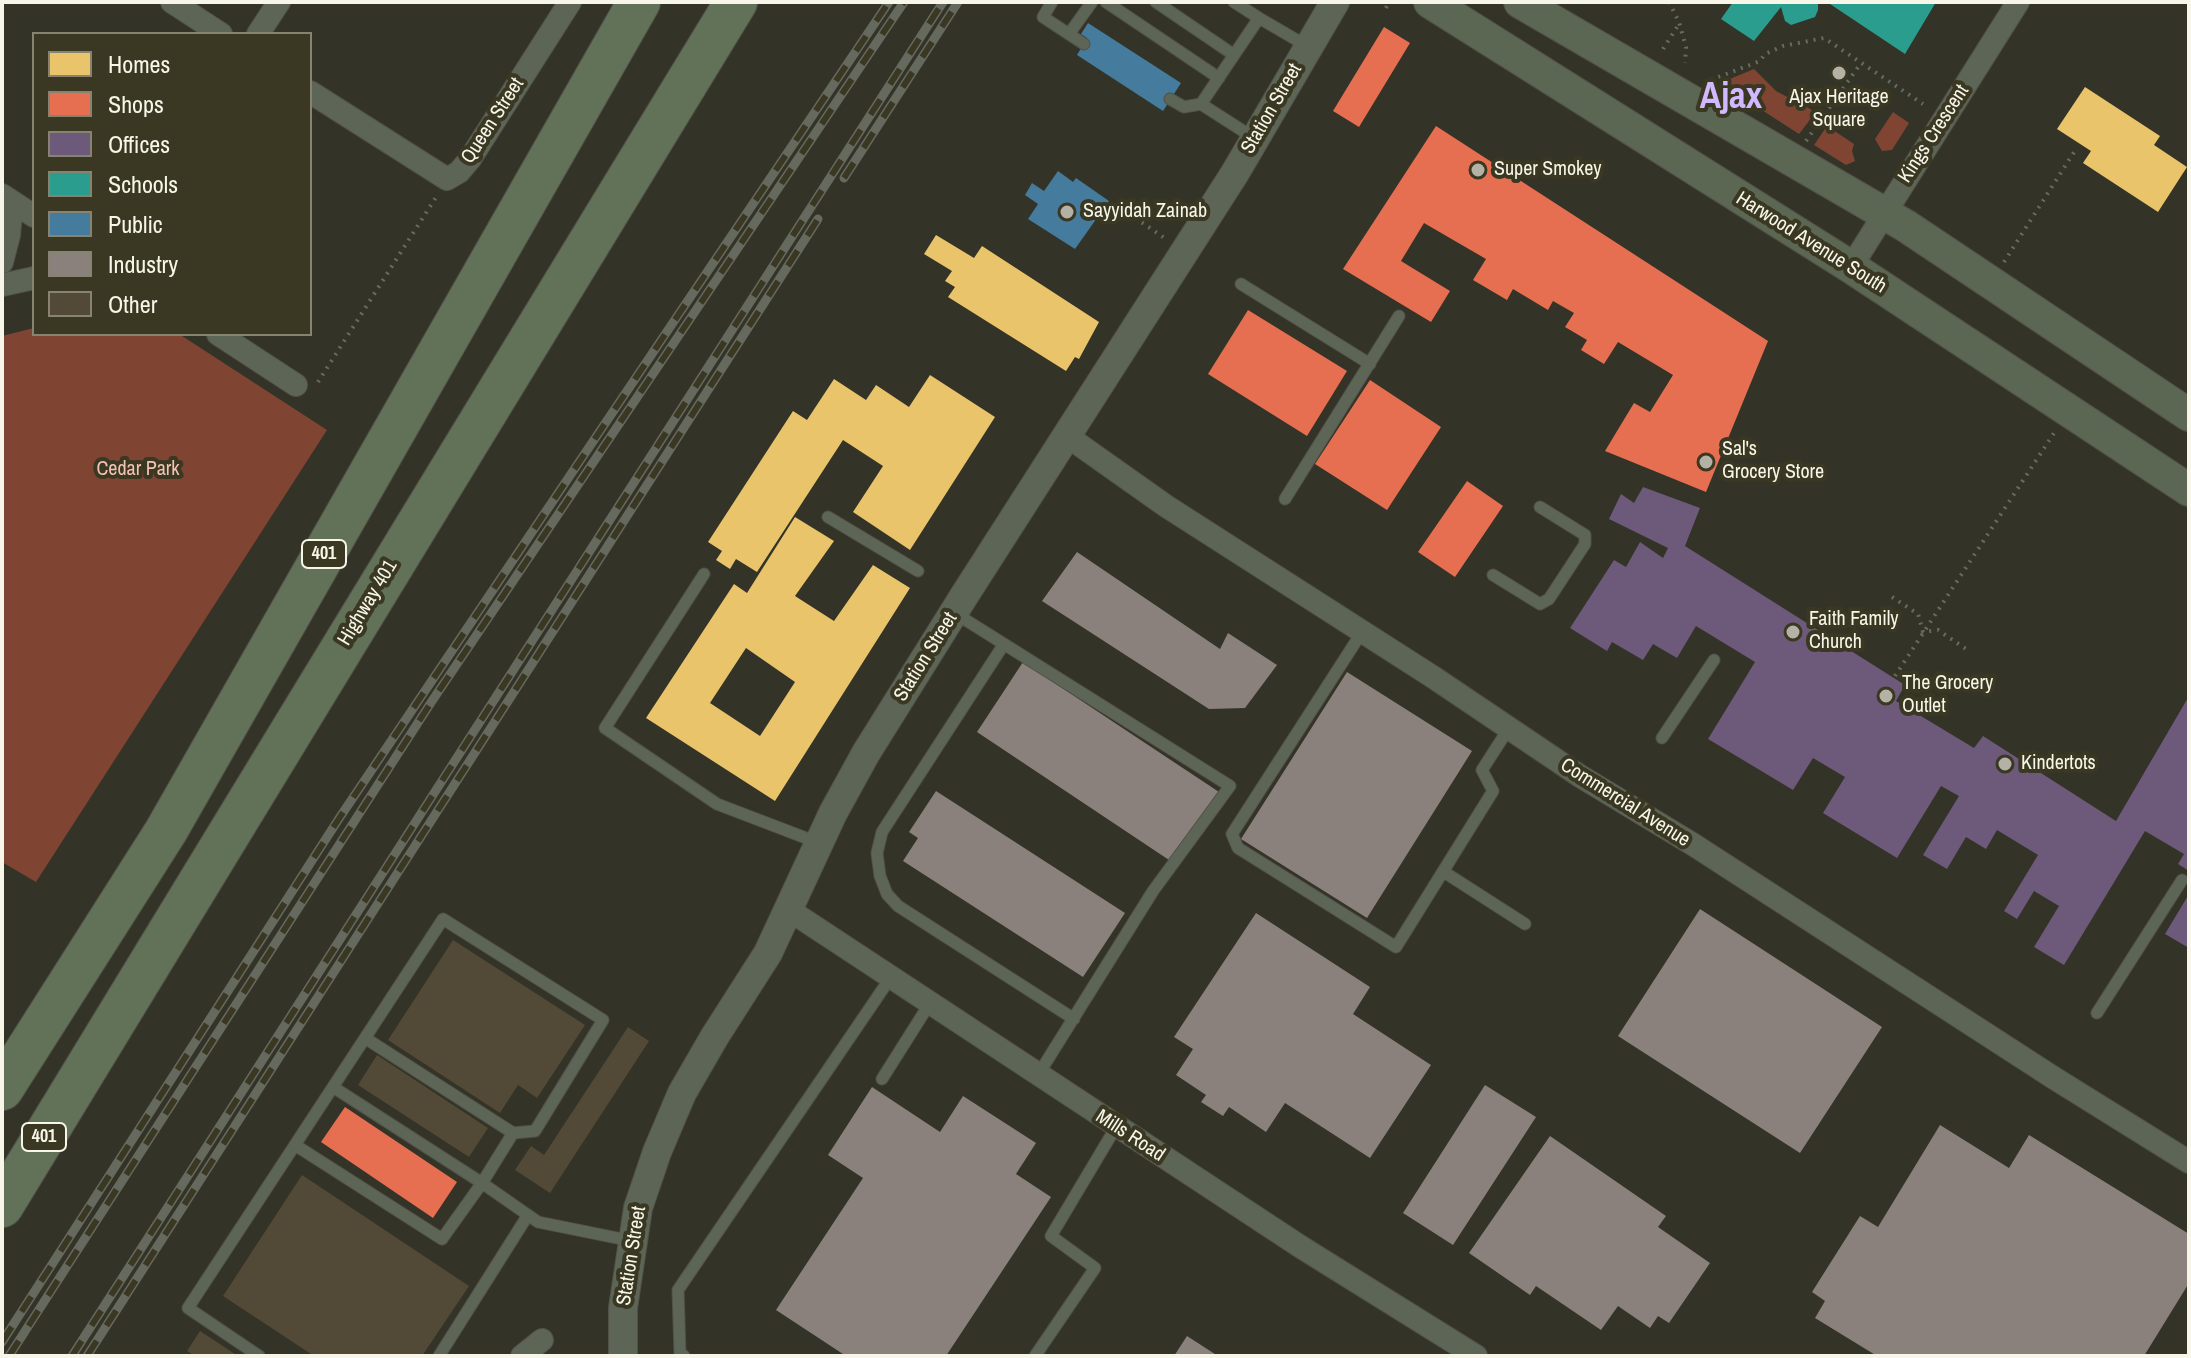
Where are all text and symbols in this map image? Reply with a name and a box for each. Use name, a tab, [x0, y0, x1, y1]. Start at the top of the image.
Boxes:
legend	[32, 32, 312, 336]
text: Homes	[108, 48, 170, 80]
street label: Station Street	[1237, 60, 1307, 158]
marker: Ajax Heritage Square	[1830, 64, 1848, 82]
street label: Queen Street	[456, 74, 530, 168]
district label: Ajax	[1700, 76, 1762, 120]
street label: Kings Crescent	[1893, 80, 1975, 188]
place label: Ajax Heritage Square	[1789, 86, 1889, 133]
text: Shops	[108, 88, 164, 120]
text: Offices	[108, 128, 170, 160]
place label: Super Smokey	[1494, 158, 1602, 182]
marker: Super Smokey	[1469, 161, 1487, 179]
text: Schools	[108, 168, 178, 200]
street label: Harwood Avenue South	[1731, 187, 1891, 299]
place label: Sayyidah Zainab	[1083, 200, 1207, 224]
marker: Sayyidah Zainab	[1058, 203, 1076, 221]
text: Public	[108, 208, 163, 240]
text: Industry	[108, 248, 178, 280]
text: Other	[108, 288, 157, 320]
place label: Sal's Grocery Store	[1722, 438, 1824, 485]
marker: Sal's Grocery Store	[1697, 453, 1715, 471]
park label: Cedar Park	[97, 458, 179, 482]
road number: 401	[302, 540, 346, 568]
street label: Highway 401	[333, 556, 403, 650]
street label: Station Street	[889, 608, 963, 706]
place label: Faith Family Church	[1809, 608, 1899, 655]
marker: Faith Family Church	[1784, 623, 1802, 641]
place label: The Grocery Outlet	[1902, 672, 1993, 719]
marker: The Grocery Outlet	[1877, 687, 1895, 705]
place label: Kindertots	[2021, 752, 2096, 776]
street label: Commercial Avenue	[1556, 754, 1694, 852]
marker: Kindertots	[1996, 755, 2014, 773]
street label: Mills Road	[1091, 1105, 1169, 1167]
road number: 401	[22, 1123, 66, 1151]
street label: Station Street	[612, 1205, 652, 1307]

